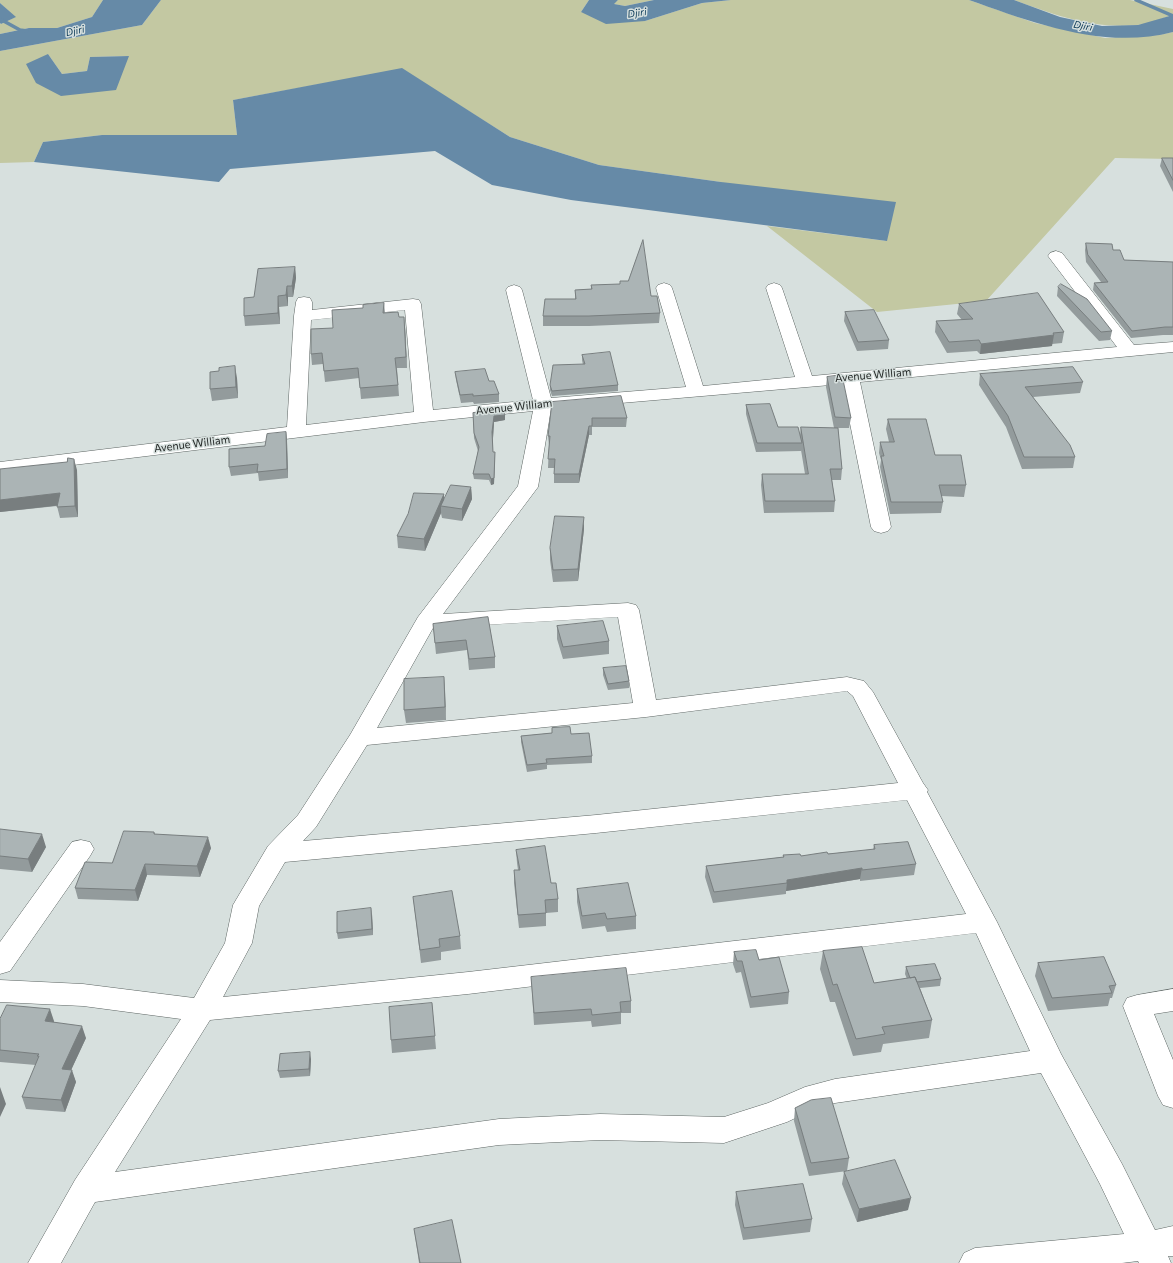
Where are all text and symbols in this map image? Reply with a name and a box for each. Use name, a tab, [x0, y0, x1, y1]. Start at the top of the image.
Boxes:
water label: Djiri	[627, 6, 647, 20]
water label: Djiri	[1073, 18, 1093, 34]
water label: Djiri	[64, 23, 86, 39]
street label: Avenue William	[834, 365, 912, 385]
street label: Avenue William	[475, 396, 553, 418]
street label: Avenue William	[153, 433, 231, 455]

